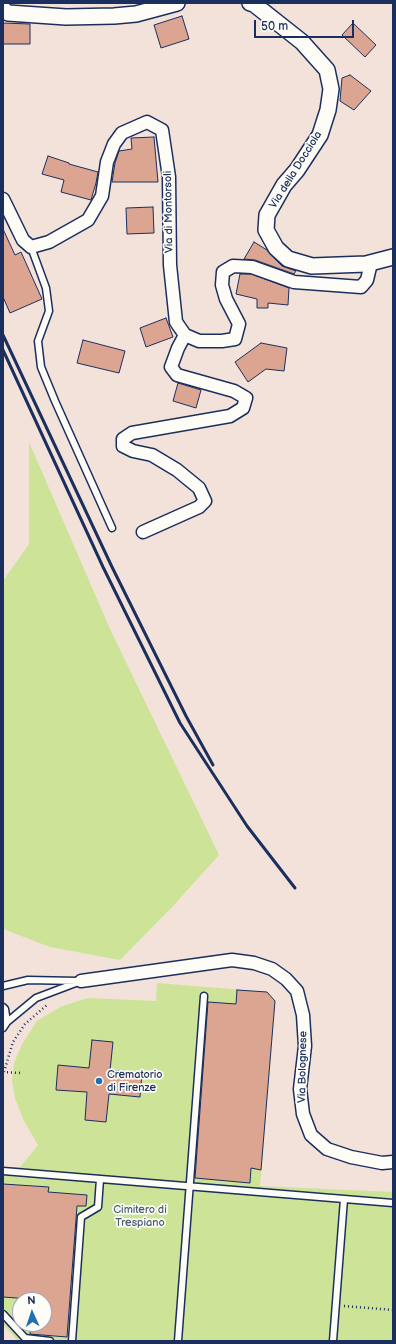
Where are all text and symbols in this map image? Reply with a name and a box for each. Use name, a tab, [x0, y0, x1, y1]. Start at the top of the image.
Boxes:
scale bar	[256, 12, 356, 38]
text: 50 m	[261, 19, 288, 34]
street label: Via della Docciola	[267, 129, 325, 211]
street label: Via di Montorsoli	[162, 171, 176, 253]
street label: Via Bolognese	[296, 1031, 310, 1103]
place label: Crematorio di Firenze	[107, 1068, 163, 1094]
marker: Crematorio di Firenze	[94, 1076, 104, 1086]
park label: Cimitero di Trespiano	[113, 1203, 167, 1229]
north arrow	[12, 1292, 52, 1332]
text: N	[27, 1294, 36, 1307]

